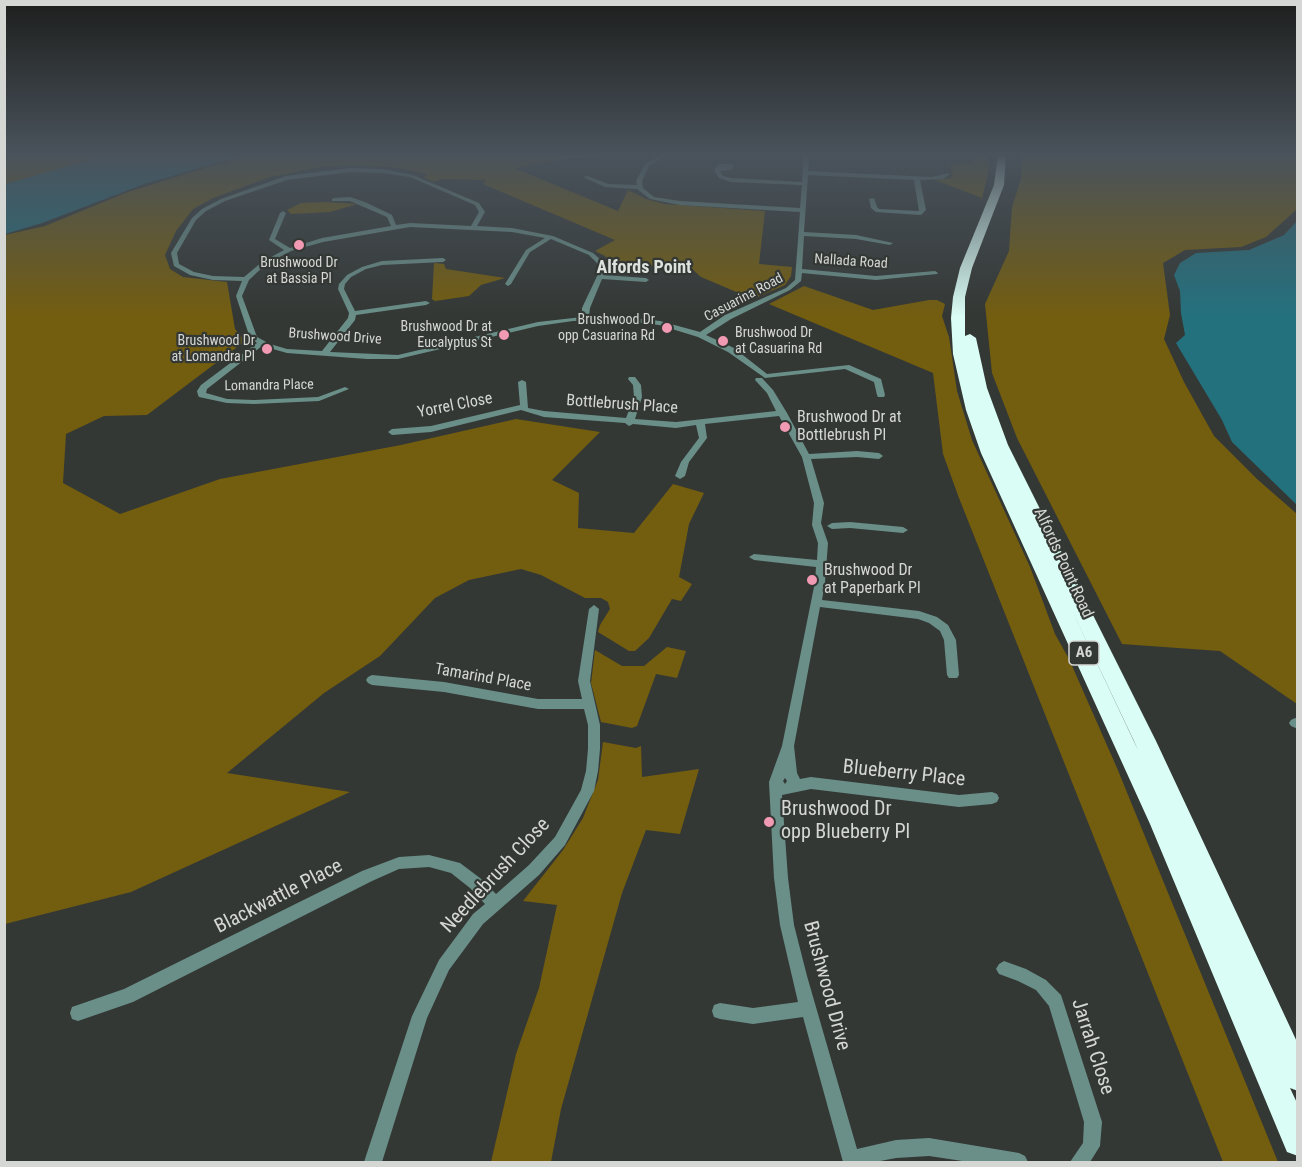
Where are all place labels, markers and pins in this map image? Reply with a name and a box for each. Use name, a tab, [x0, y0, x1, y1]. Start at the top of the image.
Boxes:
marker: Brushwood Dr at Bassia Pl	[292, 238, 306, 252]
place label: Brushwood Dr at Bassia Pl	[260, 255, 338, 288]
place label: Brushwood Dr opp Casuarina Rd	[558, 312, 655, 344]
place label: Brushwood Dr at Eucalyptus St	[401, 319, 492, 352]
marker: Brushwood Dr opp Casuarina Rd	[660, 321, 674, 335]
place label: Brushwood Dr at Casuarina Rd	[735, 325, 822, 358]
marker: Brushwood Dr at Eucalyptus St	[497, 328, 511, 342]
place label: Brushwood Dr at Lomandra Pl	[171, 333, 255, 366]
marker: Brushwood Dr at Casuarina Rd	[716, 334, 730, 348]
marker: Brushwood Dr at Lomandra Pl	[260, 342, 274, 356]
place label: Brushwood Dr at Bottlebrush Pl	[797, 408, 902, 446]
marker: Brushwood Dr at Bottlebrush Pl	[778, 420, 792, 434]
place label: Brushwood Dr at Paperbark Pl	[824, 561, 921, 599]
marker: Brushwood Dr at Paperbark Pl	[805, 573, 819, 587]
place label: Brushwood Dr opp Blueberry Pl	[781, 798, 910, 845]
marker: Brushwood Dr opp Blueberry Pl	[762, 815, 776, 829]

